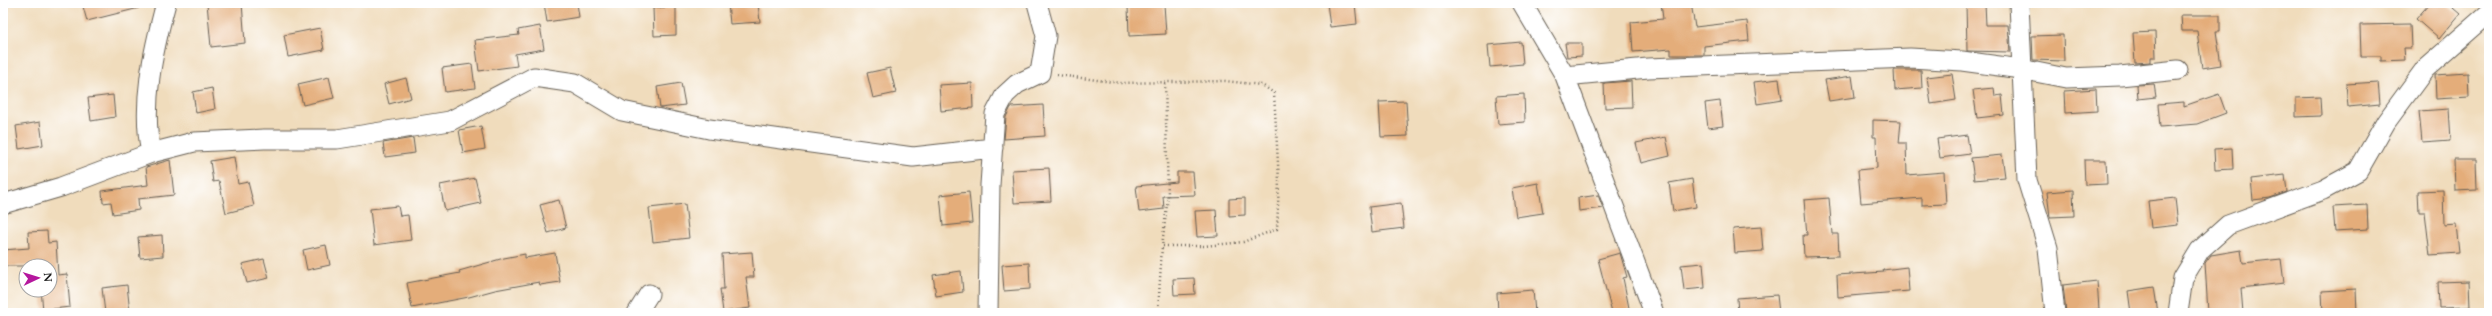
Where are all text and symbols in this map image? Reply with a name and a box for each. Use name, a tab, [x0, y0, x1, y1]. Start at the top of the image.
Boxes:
north arrow	[18, 258, 58, 298]
text: N	[40, 272, 55, 283]

